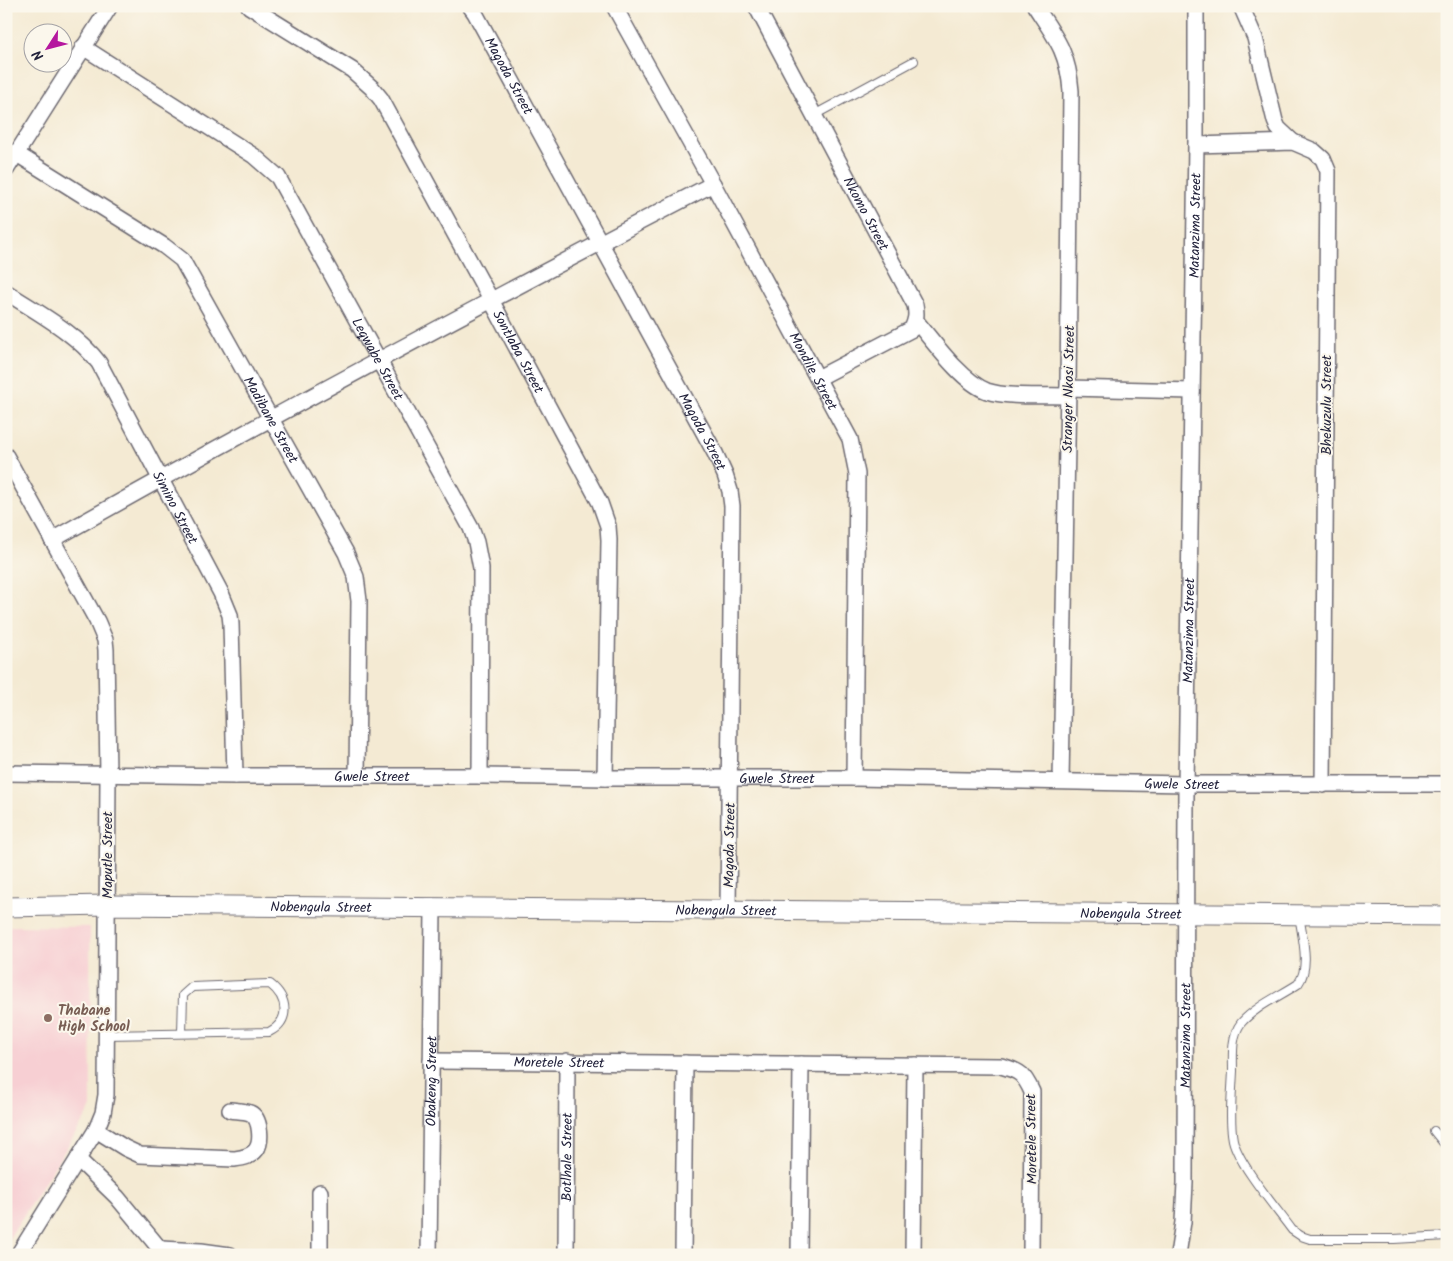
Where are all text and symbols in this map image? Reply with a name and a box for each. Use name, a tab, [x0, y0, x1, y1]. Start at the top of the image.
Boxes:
north arrow	[22, 22, 72, 72]
street label: Magoda Street	[478, 33, 539, 119]
text: N	[27, 45, 50, 65]
street label: Matanzima Street	[1184, 172, 1208, 278]
street label: Nkomo Street	[837, 173, 894, 255]
street label: Sontlaba Street	[486, 306, 549, 398]
street label: Leqwabe Street	[345, 314, 409, 405]
street label: Stranger Nkosi Street	[1057, 324, 1081, 453]
street label: Mondile Street	[783, 328, 843, 415]
street label: Bhekuzulu Street	[1316, 354, 1338, 455]
street label: Madibane Street	[237, 372, 304, 468]
street label: Magoda Street	[672, 389, 732, 475]
street label: Simino Street	[146, 467, 203, 549]
street label: Matanzima Street	[1178, 577, 1201, 683]
street label: Gwele Street	[334, 766, 410, 788]
street label: Gwele Street	[739, 768, 815, 790]
street label: Gwele Street	[1144, 773, 1220, 796]
street label: Magoda Street	[718, 802, 742, 888]
street label: Maputle Street	[97, 811, 119, 899]
street label: Nobengula Street	[270, 896, 372, 919]
street label: Nobengula Street	[675, 900, 777, 923]
street label: Nobengula Street	[1080, 903, 1182, 926]
street label: Matanzima Street	[1175, 982, 1198, 1088]
place label: Thabane High School	[58, 1000, 130, 1038]
marker: Thabane High School	[42, 1012, 54, 1024]
street label: Obakeng Street	[420, 1035, 444, 1127]
street label: Moretele Street	[513, 1052, 605, 1075]
street label: Moretele Street	[1020, 1093, 1044, 1185]
street label: Botlhale Street	[556, 1112, 579, 1202]

